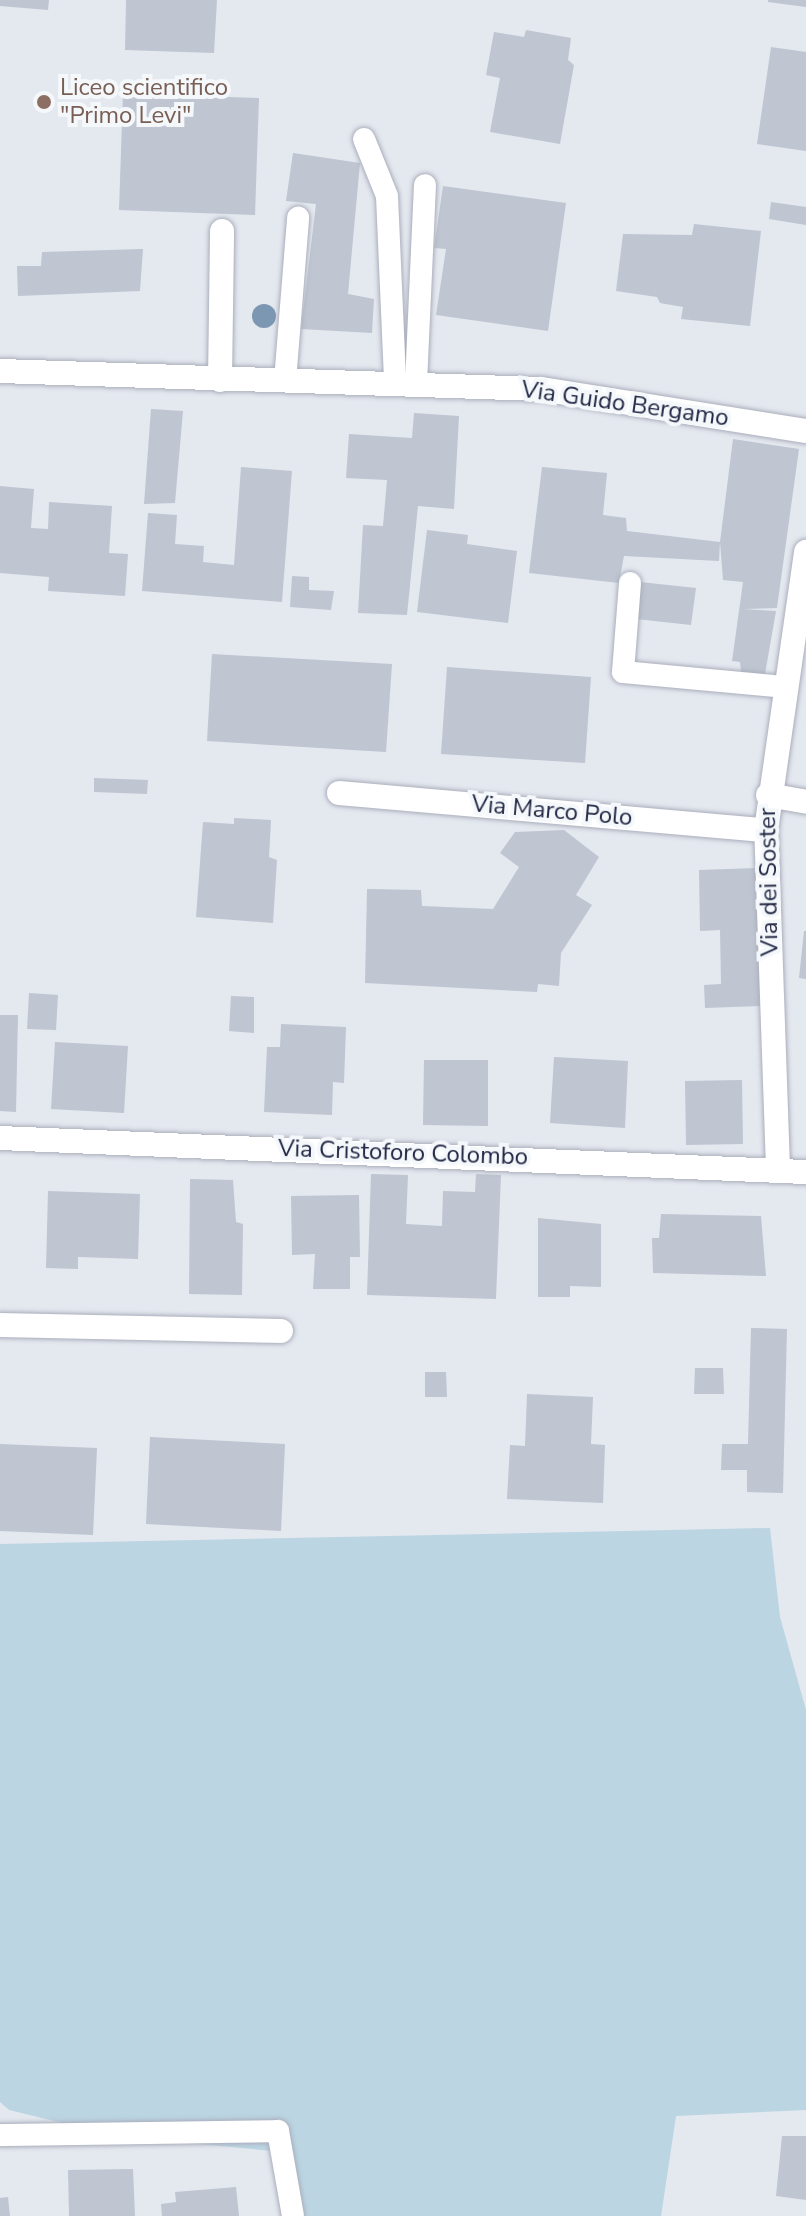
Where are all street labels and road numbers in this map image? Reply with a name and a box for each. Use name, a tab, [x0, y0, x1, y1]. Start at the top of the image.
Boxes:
street label: Via Guido Bergamo	[519, 375, 731, 433]
street label: Via Marco Polo	[470, 790, 634, 832]
street label: Via dei Soster	[753, 807, 785, 957]
street label: Via Cristoforo Colombo	[278, 1134, 528, 1172]

